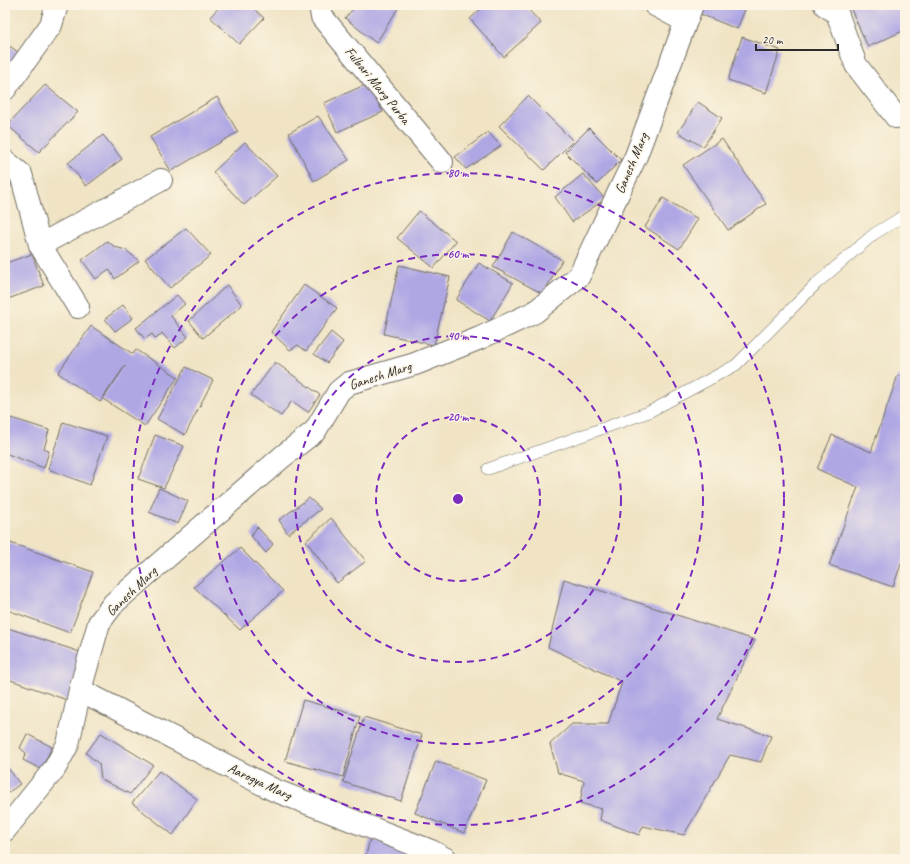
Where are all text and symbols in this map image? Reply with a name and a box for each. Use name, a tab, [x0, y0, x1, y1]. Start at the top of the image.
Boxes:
scale bar	[756, 26, 838, 52]
text: 20 m	[762, 32, 784, 48]
street label: Fulbari Marg Purba	[341, 43, 415, 128]
street label: Ganesh Marg	[611, 129, 652, 196]
text: 80 m	[448, 165, 469, 181]
text: 60 m	[448, 246, 470, 262]
text: 40 m	[448, 328, 469, 344]
street label: Ganesh Marg	[347, 357, 414, 393]
text: 20 m	[448, 409, 469, 425]
centre of rings	[451, 492, 465, 506]
street label: Ganesh Marg	[102, 562, 161, 620]
street label: Aarogya Marg	[225, 759, 295, 804]

